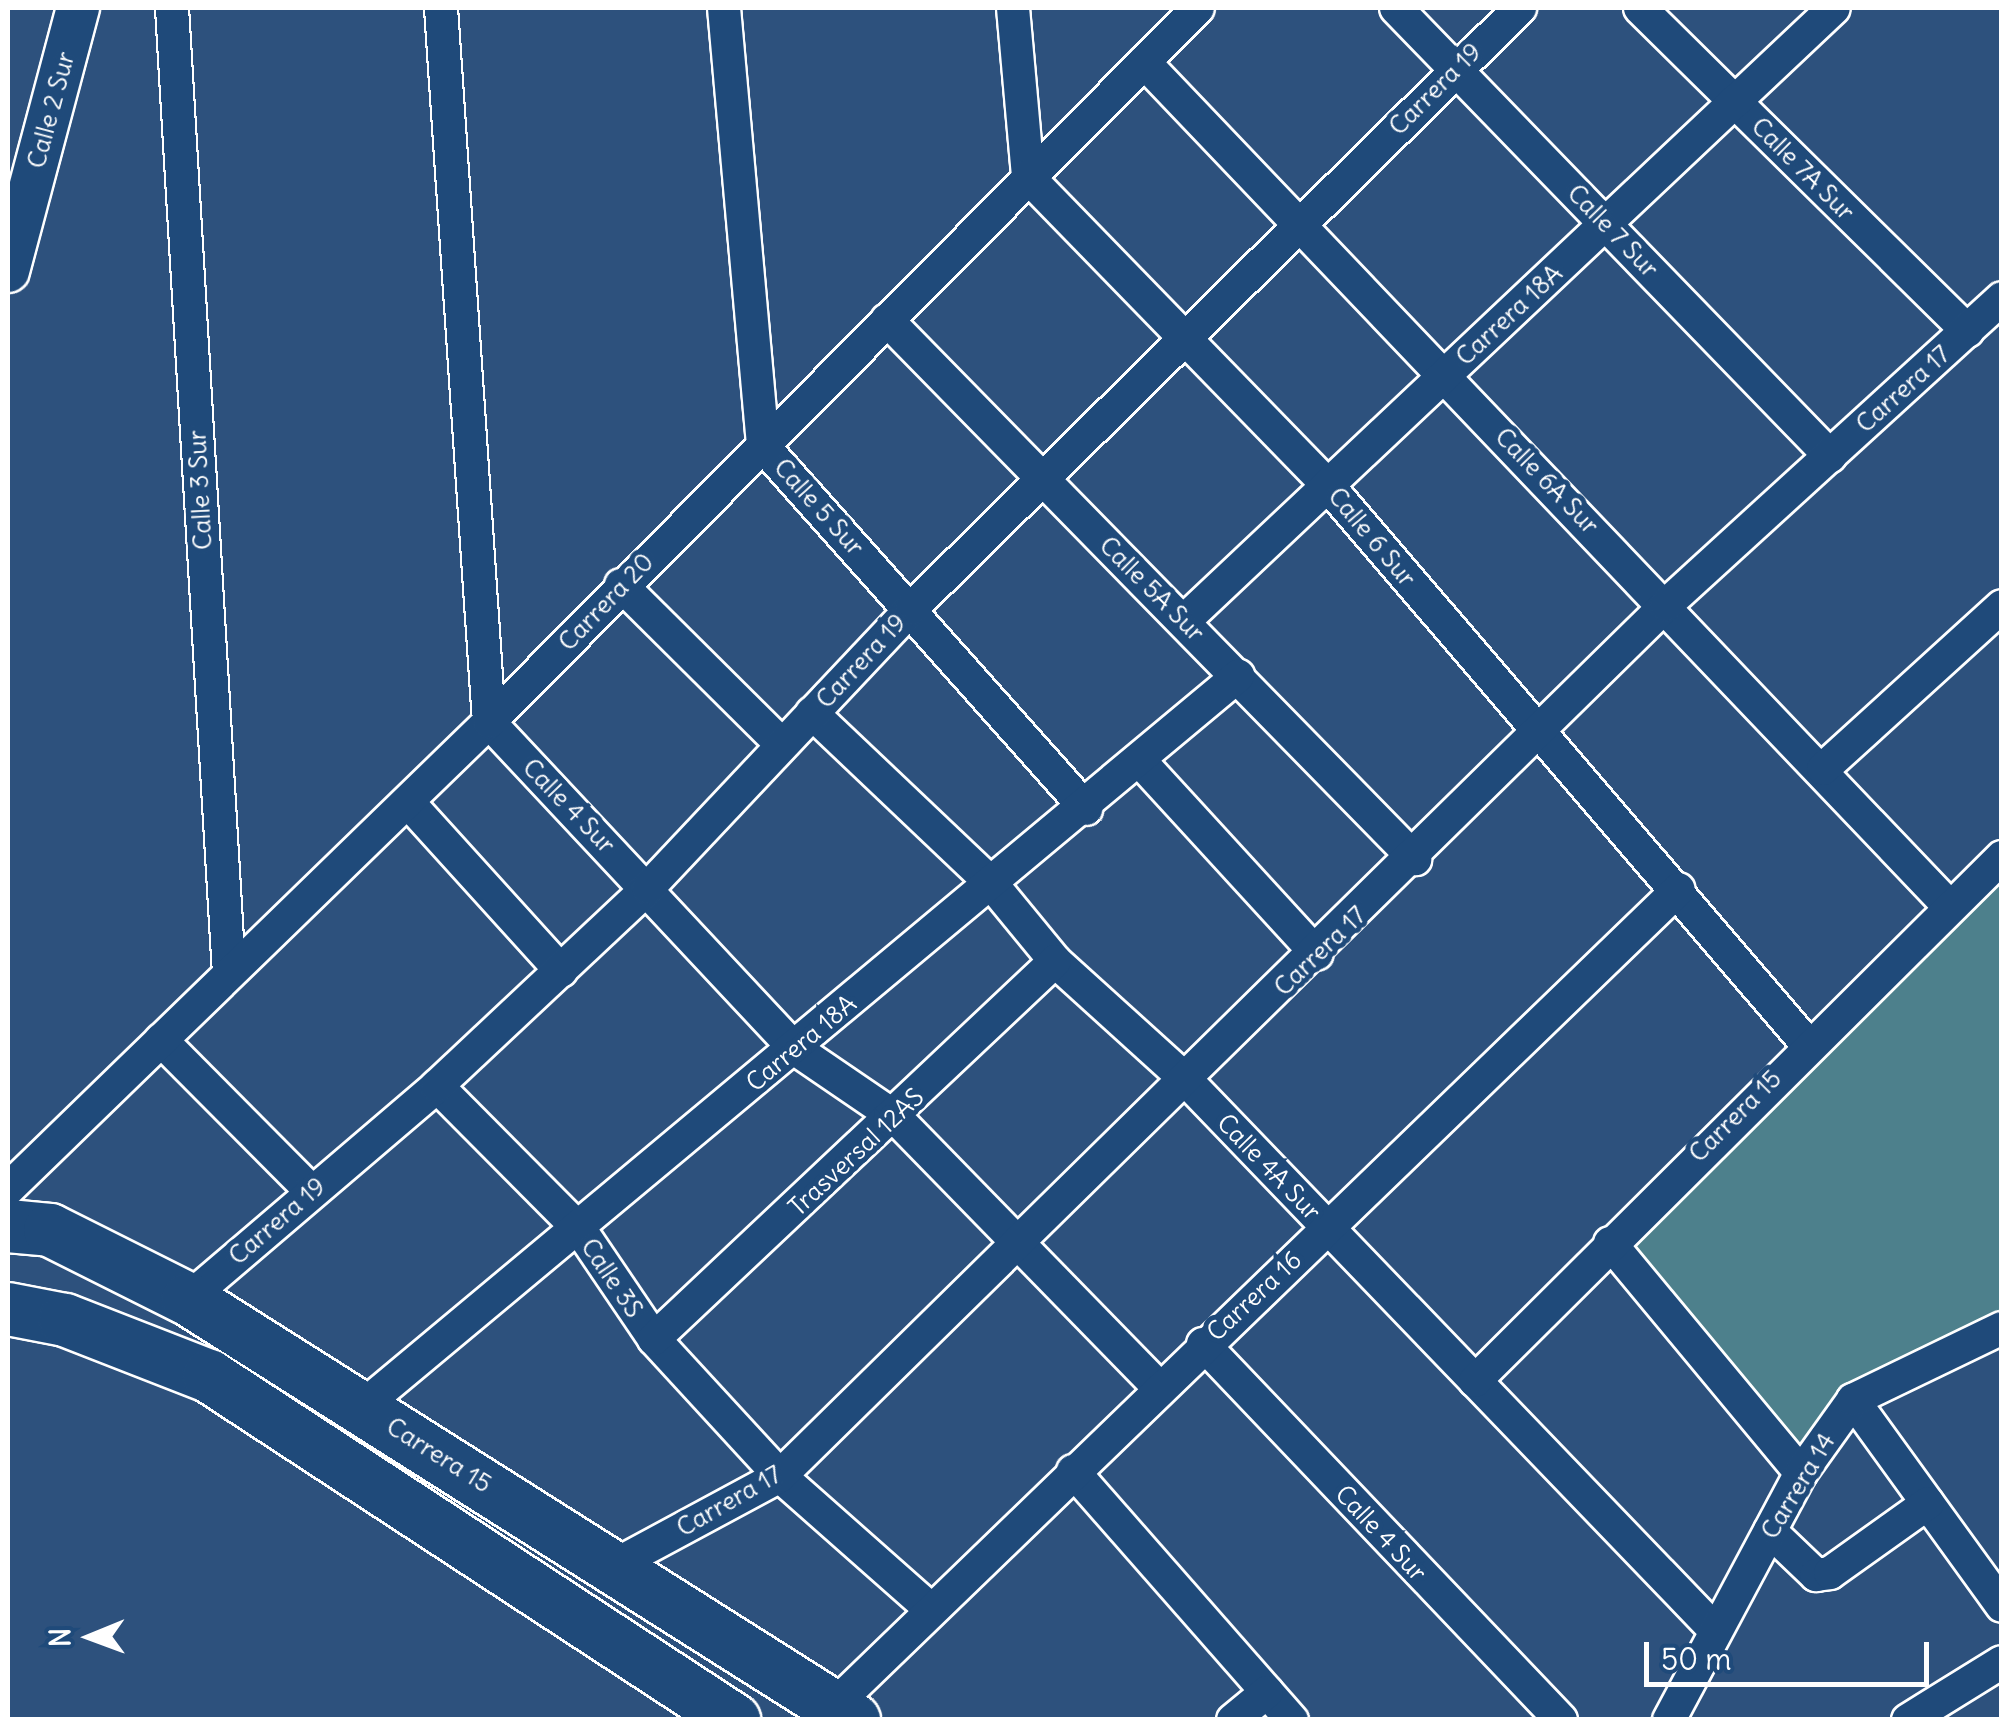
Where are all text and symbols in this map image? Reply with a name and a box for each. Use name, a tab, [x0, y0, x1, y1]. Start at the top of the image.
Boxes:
street label: Carrera 19	[1383, 37, 1487, 141]
street label: Calle 2 Sur	[21, 48, 81, 172]
street label: Calle 7A Sur	[1745, 111, 1861, 227]
street label: Calle 7 Sur	[1561, 178, 1665, 284]
street label: Carrera 18A	[1450, 258, 1568, 372]
street label: Carrera 17	[1850, 339, 1956, 439]
street label: Calle 6A Sur	[1489, 422, 1605, 540]
street label: Calle 3 Sur	[182, 429, 218, 551]
street label: Calle 5 Sur	[768, 452, 870, 562]
street label: Calle 6 Sur	[1322, 481, 1422, 593]
street label: Calle 5A Sur	[1093, 530, 1211, 648]
street label: Carrera 20	[552, 547, 660, 657]
street label: Carrera 19	[810, 608, 912, 714]
street label: Calle 4 Sur	[516, 752, 622, 860]
street label: Carrera 17	[1268, 900, 1372, 1002]
street label: Carrera 18A	[740, 988, 862, 1098]
street label: Carrera 15	[1683, 1064, 1787, 1168]
street label: Trasversal 12AS	[782, 1082, 930, 1222]
street label: Calle 4A Sur	[1211, 1108, 1327, 1226]
street label: Carrera 19	[223, 1171, 331, 1271]
street label: Calle 3S	[575, 1233, 649, 1323]
street label: Carrera 16	[1201, 1245, 1307, 1347]
street label: Carrera 15	[381, 1411, 497, 1499]
street label: Carrera 14	[1755, 1428, 1841, 1544]
street label: Carrera 17	[671, 1459, 787, 1543]
street label: Calle 4 Sur	[1329, 1479, 1433, 1587]
north arrow	[40, 1587, 140, 1687]
scale bar	[1649, 1622, 1934, 1684]
text: N	[42, 1628, 78, 1648]
text: 50 m	[1661, 1640, 1731, 1678]

